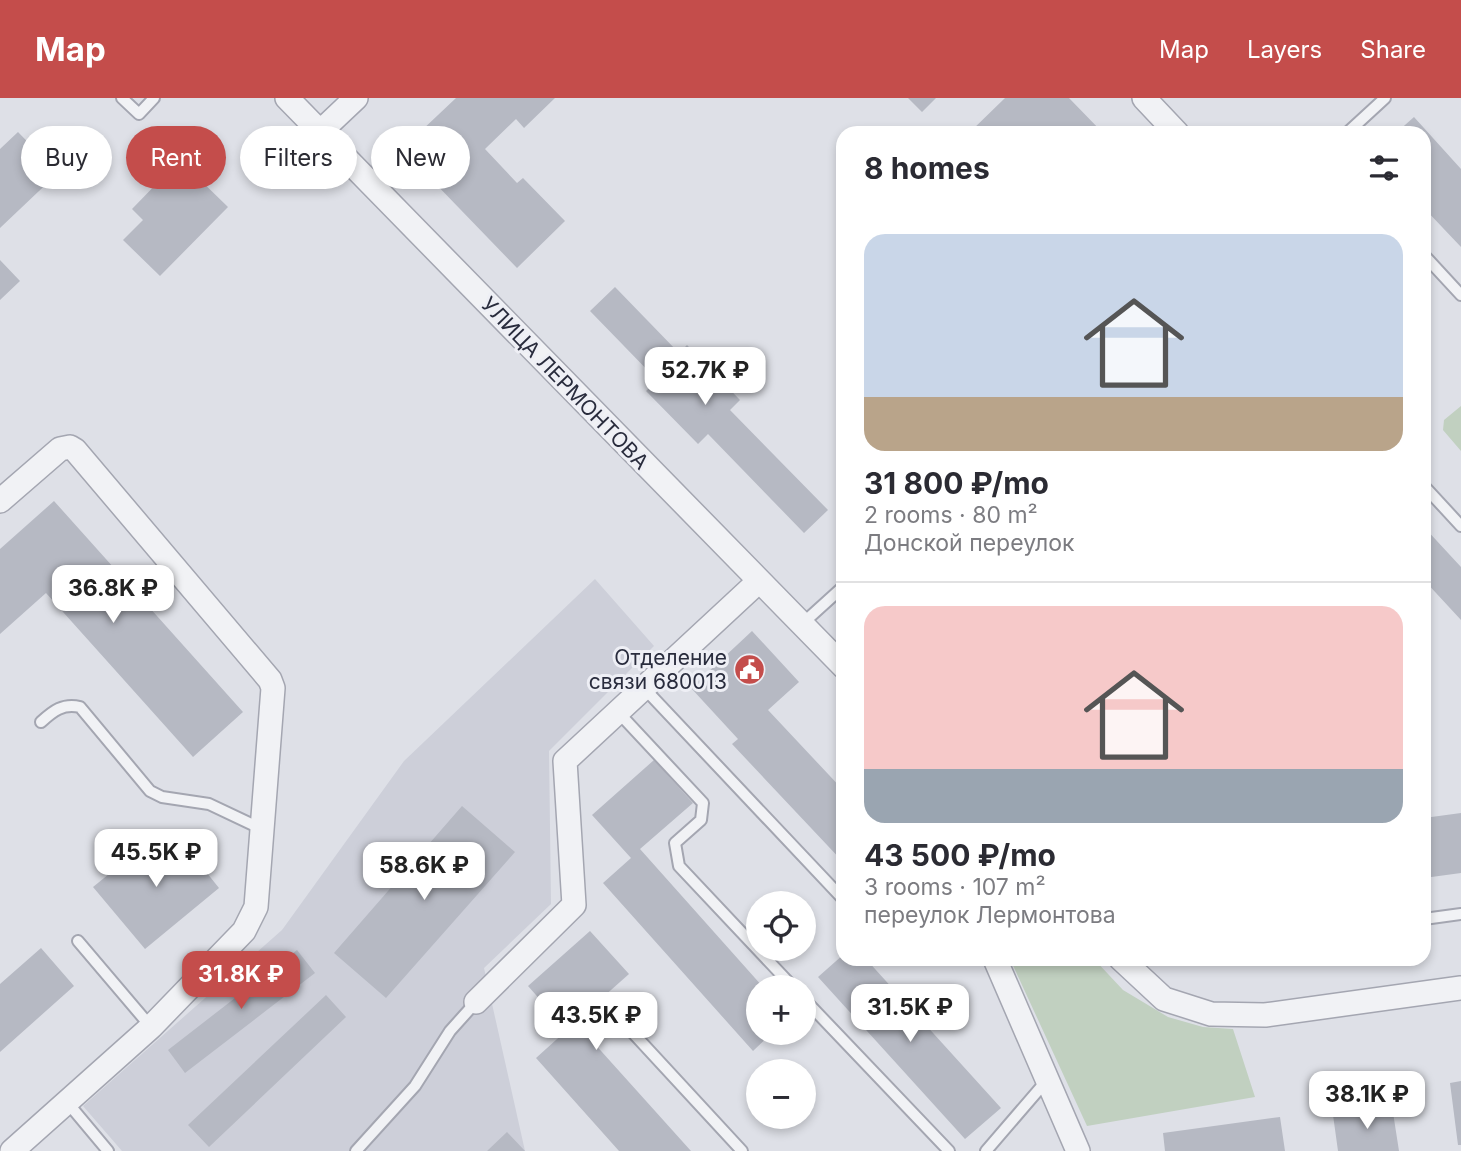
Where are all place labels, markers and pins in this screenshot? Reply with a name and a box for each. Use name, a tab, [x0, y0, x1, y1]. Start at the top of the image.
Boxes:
pin: 52.7K ₽	[640, 348, 770, 407]
pin: 36.8K ₽	[48, 566, 178, 625]
place label: Отделение связи 680013	[589, 645, 727, 694]
public building icon: Отделение связи 680013	[733, 652, 767, 686]
pin: 45.5K ₽	[91, 830, 221, 889]
pin: 58.6K ₽	[359, 842, 489, 902]
pin: 31.8K ₽	[176, 951, 306, 1011]
pin: 31.5K ₽	[845, 984, 975, 1044]
pin: 43.5K ₽	[531, 992, 661, 1052]
pin: 38.1K ₽	[1302, 1072, 1432, 1131]

